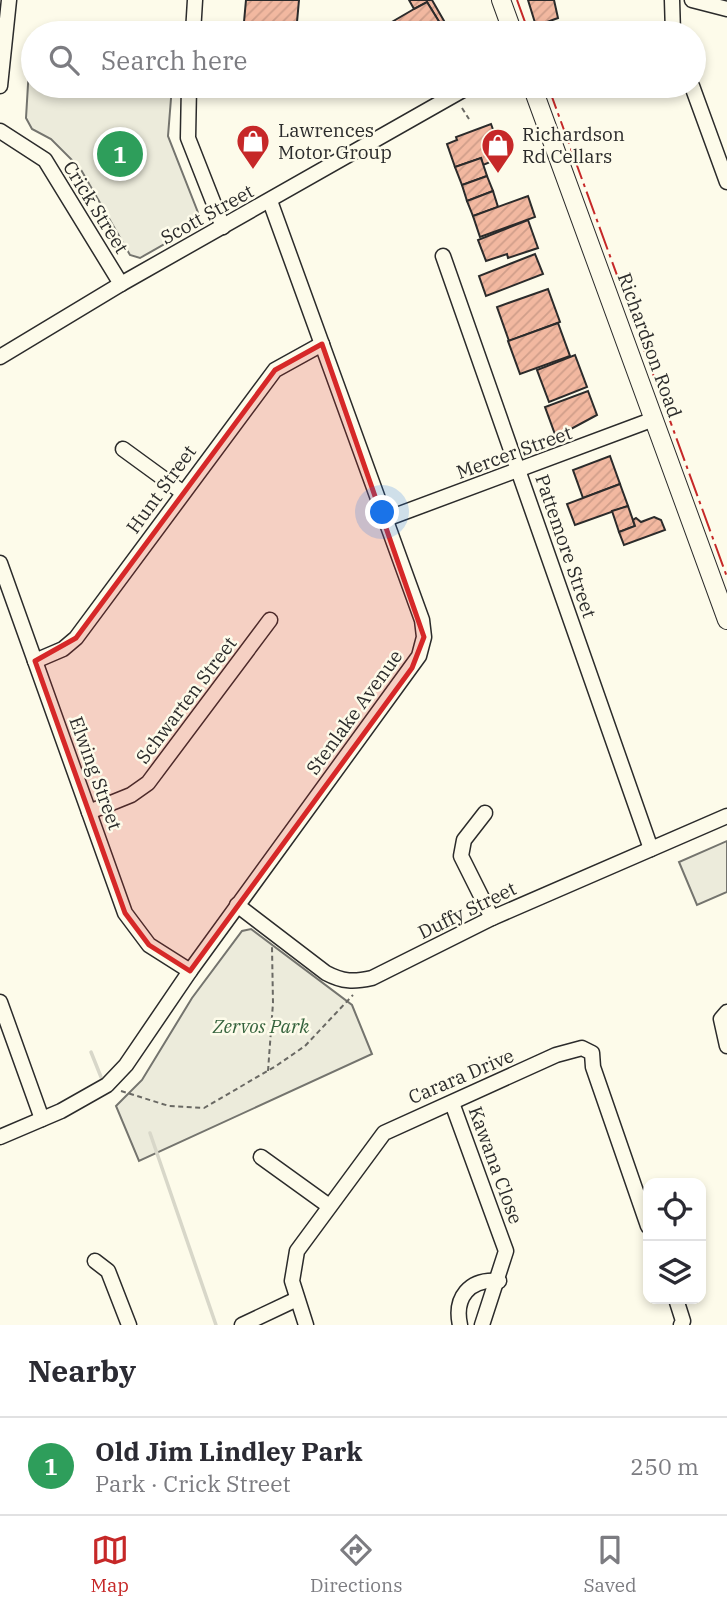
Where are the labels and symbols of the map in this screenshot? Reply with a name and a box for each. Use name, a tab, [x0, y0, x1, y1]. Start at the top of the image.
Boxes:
place label: Lawrences Motor Group	[278, 118, 392, 164]
shop icon: Lawrences Motor Group	[234, 122, 272, 171]
place label: Richardson Rd Cellars	[522, 122, 625, 168]
shop icon: Richardson Rd Cellars	[479, 126, 517, 175]
pin: 1	[97, 128, 143, 180]
street label: Crick Street	[58, 156, 134, 258]
street label: Scott Street	[156, 179, 258, 249]
street label: Richardson Road	[613, 269, 687, 421]
street label: Mercer Street	[453, 420, 575, 484]
street label: Hunt Street	[121, 440, 201, 538]
street label: Pattemore Street	[530, 471, 602, 621]
your location	[365, 495, 399, 529]
street label: Schwarten Street	[130, 631, 242, 768]
street label: Stenlake Avenue	[301, 645, 407, 779]
street label: Elwing Street	[64, 713, 128, 833]
street label: Duffy Street	[414, 876, 520, 944]
park label: Zervos Park	[212, 1014, 310, 1038]
street label: Carara Drive	[405, 1043, 517, 1109]
street label: Kawana Close	[464, 1103, 528, 1227]

